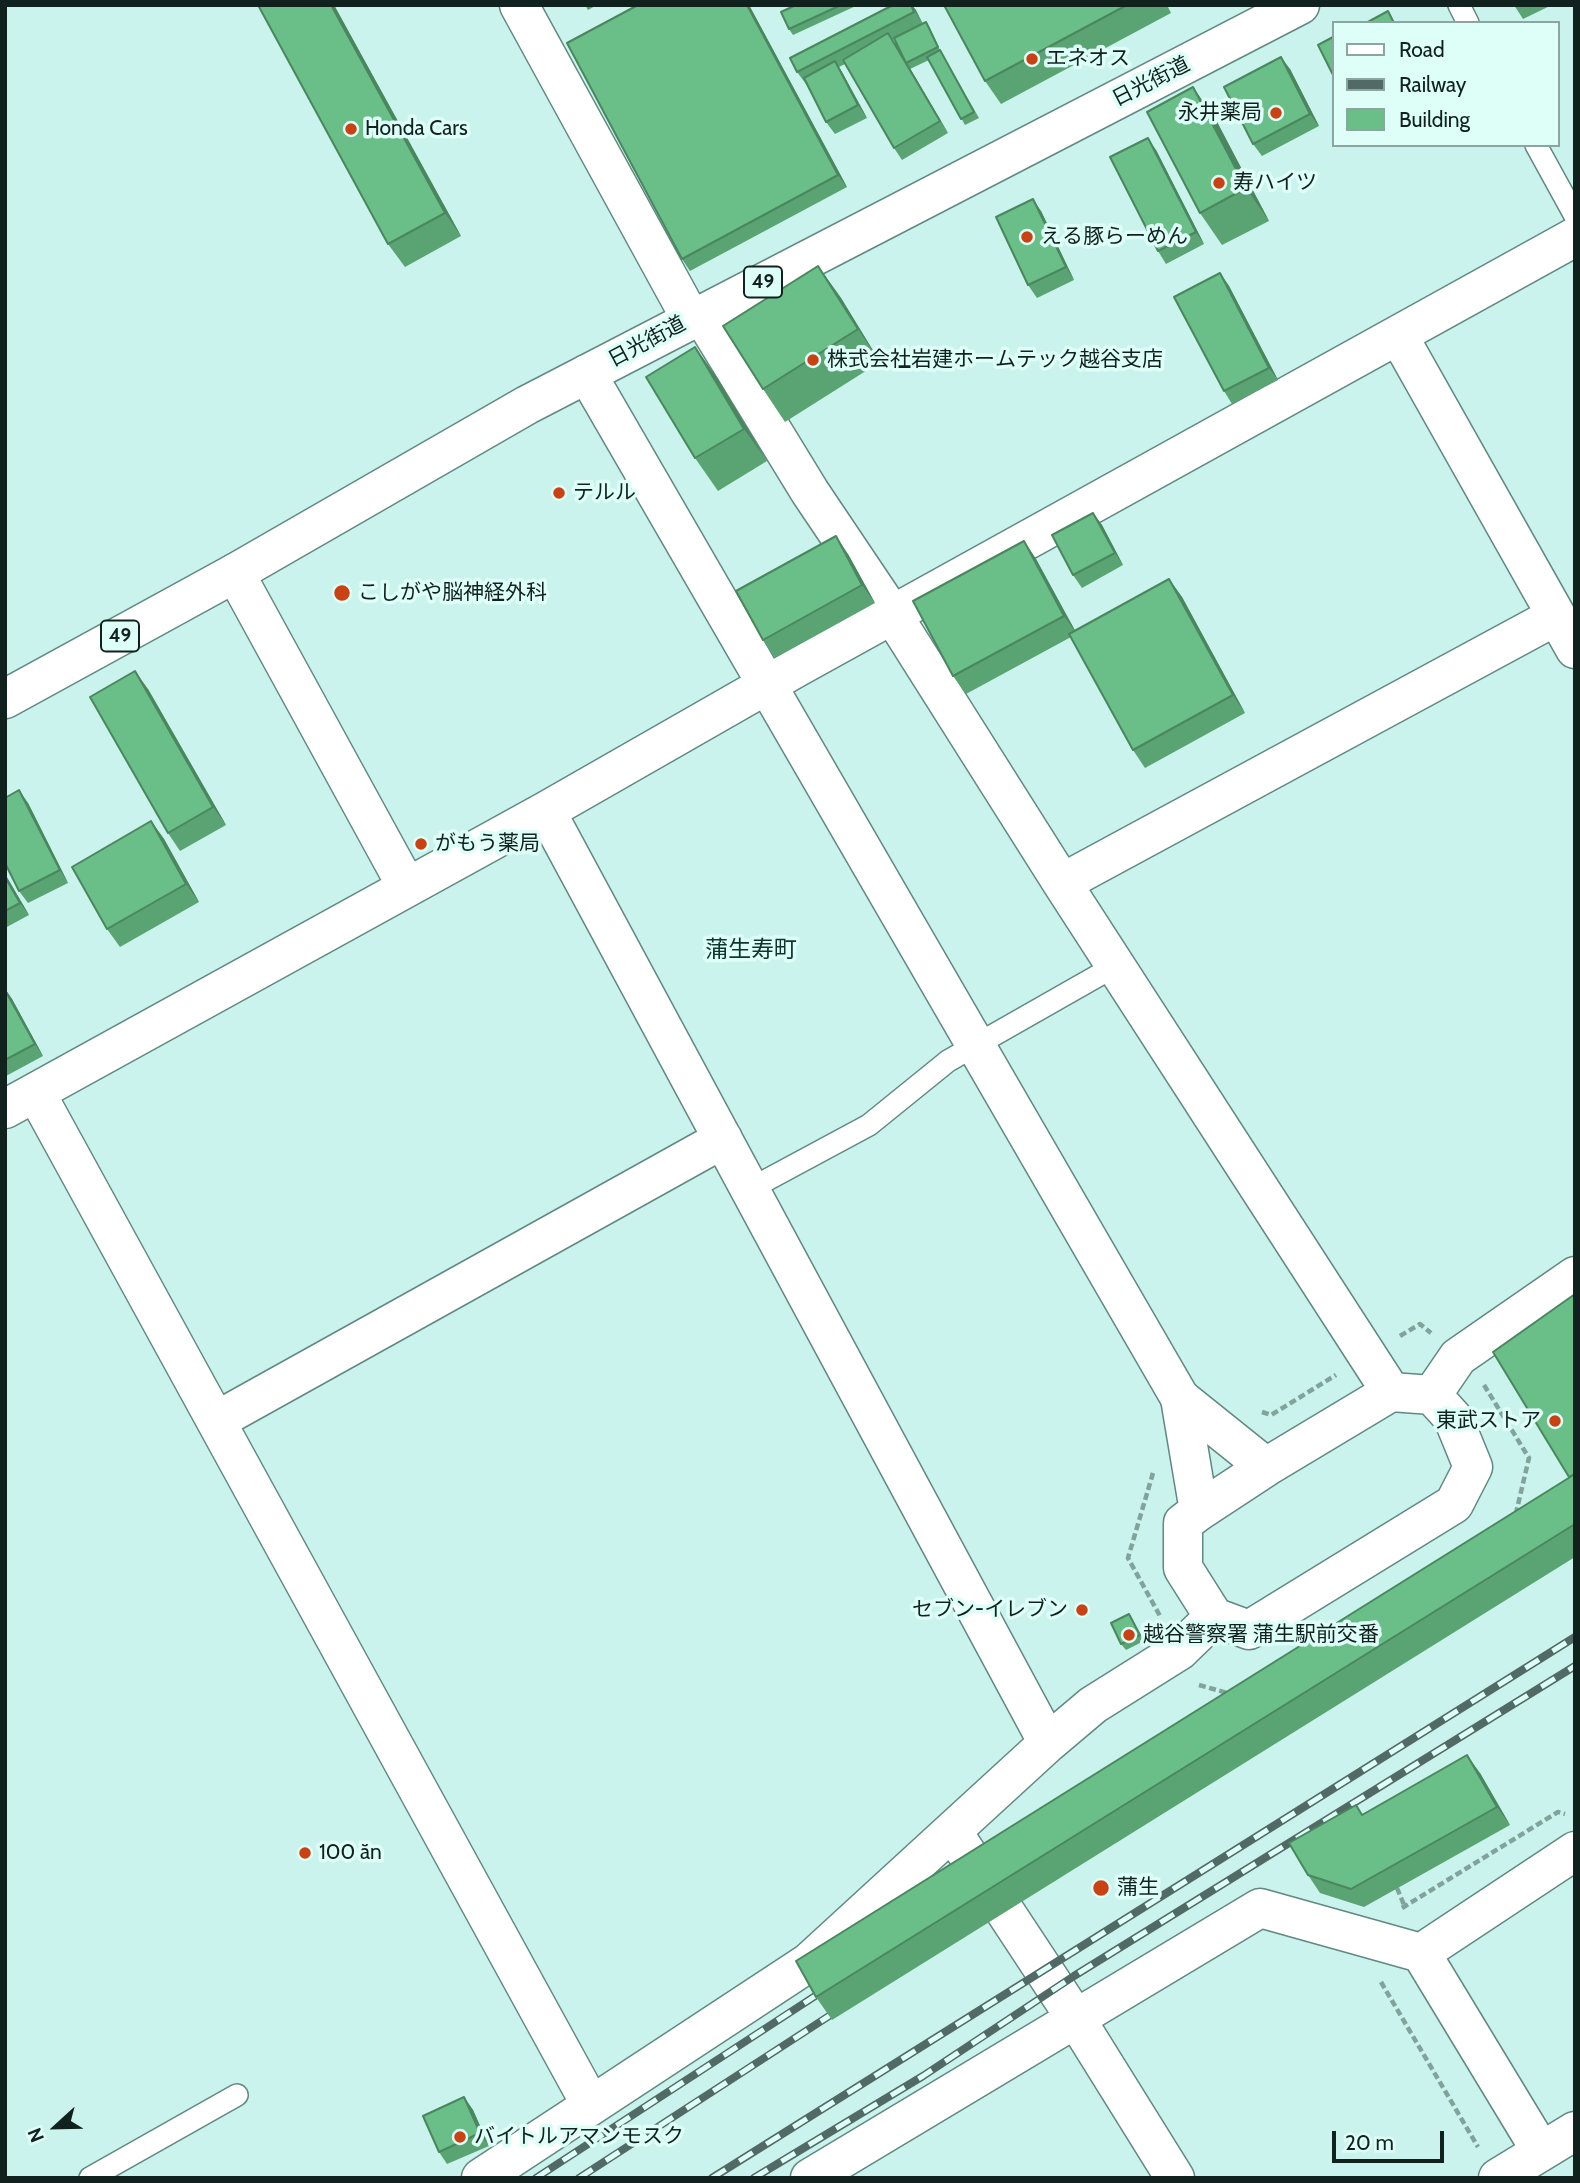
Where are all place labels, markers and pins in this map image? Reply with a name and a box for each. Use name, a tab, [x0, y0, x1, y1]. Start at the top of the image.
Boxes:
place label: エネオス	[1046, 46, 1130, 72]
marker: エネオス	[1024, 51, 1040, 67]
place label: 永井薬局	[1178, 100, 1262, 126]
marker: 永井薬局	[1268, 105, 1284, 121]
place label: Honda Cars	[365, 116, 468, 142]
marker: Honda Cars	[343, 121, 359, 137]
place label: 寿ハイツ	[1233, 170, 1317, 196]
marker: 寿ハイツ	[1211, 175, 1227, 191]
place label: える豚らーめん	[1041, 224, 1188, 250]
marker: える豚らーめん	[1019, 229, 1035, 245]
place label: 株式会社岩建ホームテック越谷支店	[827, 347, 1163, 373]
marker: 株式会社岩建ホームテック越谷支店	[805, 352, 821, 368]
place label: テルル	[573, 480, 636, 506]
marker: テルル	[551, 485, 567, 501]
place label: こしがや脳神経外科	[358, 580, 547, 606]
marker: こしがや脳神経外科	[332, 583, 352, 603]
place label: がもう薬局	[435, 831, 540, 857]
marker: がもう薬局	[413, 836, 429, 852]
place label: 東武ストア	[1436, 1408, 1541, 1434]
marker: 東武ストア	[1547, 1413, 1563, 1429]
place label: セブン-イレブン	[912, 1597, 1068, 1623]
marker: セブン-イレブン	[1074, 1602, 1090, 1618]
place label: 越谷警察署 蒲生駅前交番	[1143, 1622, 1379, 1648]
marker: 越谷警察署 蒲生駅前交番	[1121, 1627, 1137, 1643]
place label: 100 ăn	[319, 1840, 382, 1866]
marker: 100 ăn	[297, 1845, 313, 1861]
place label: 蒲生	[1117, 1875, 1159, 1901]
marker: 蒲生	[1091, 1878, 1111, 1898]
place label: バイトルアマンモスク	[474, 2124, 684, 2150]
marker: バイトルアマンモスク	[452, 2129, 468, 2145]

